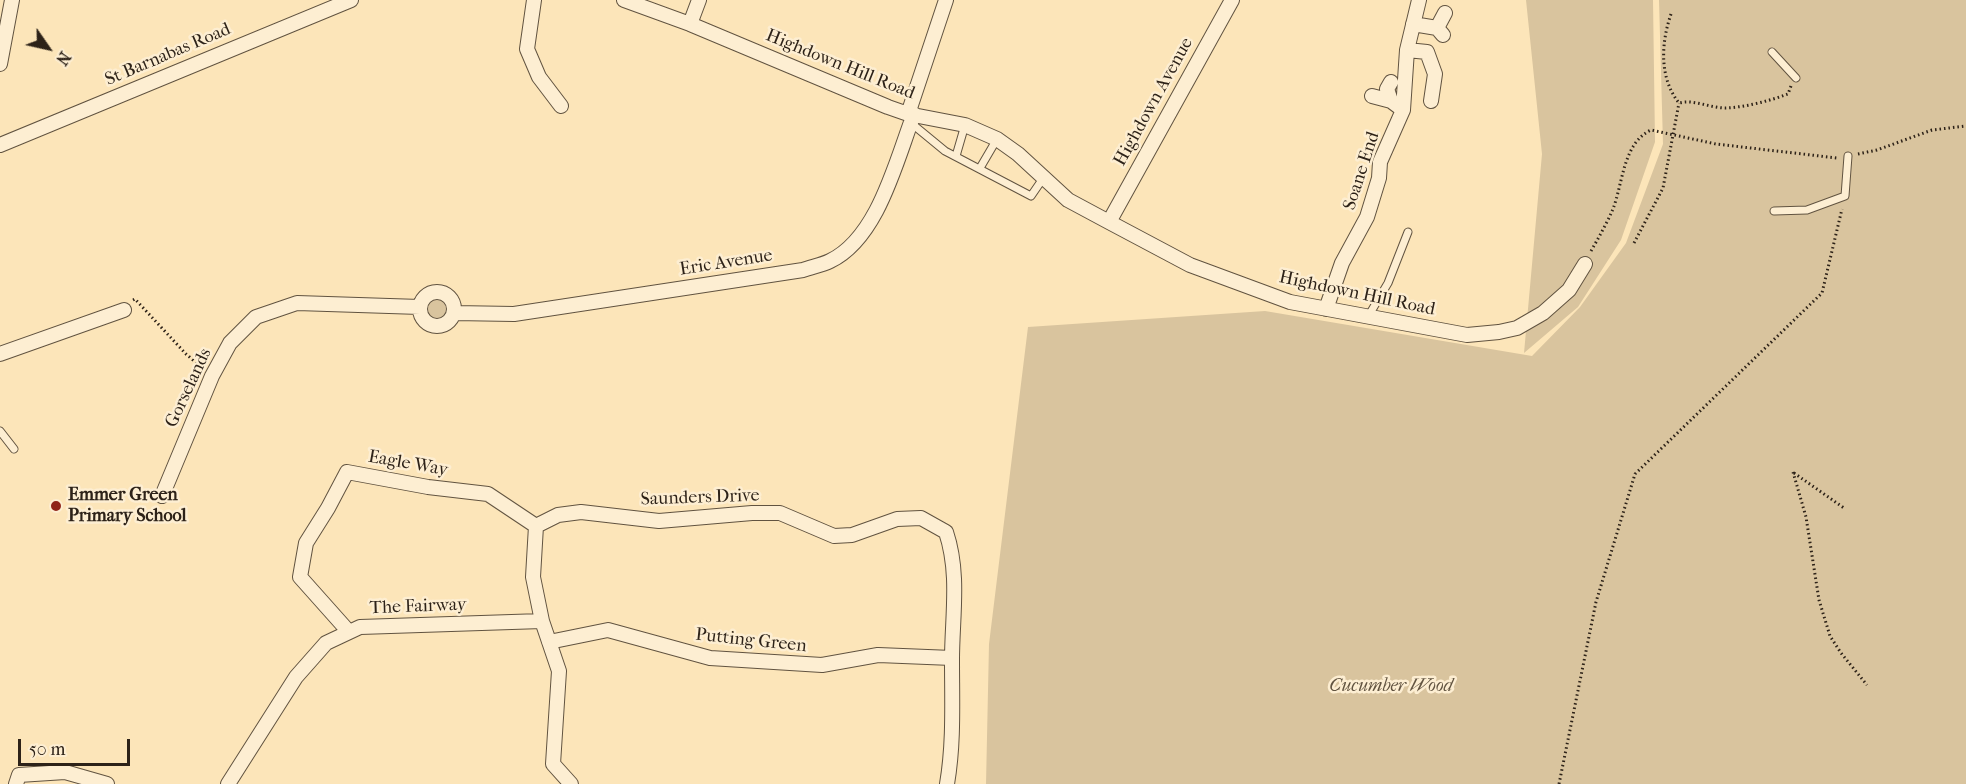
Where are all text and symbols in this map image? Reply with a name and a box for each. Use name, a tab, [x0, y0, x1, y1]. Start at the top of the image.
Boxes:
north arrow	[18, 18, 78, 78]
street label: St Barnabas Road	[102, 19, 234, 91]
street label: Highdown Hill Road	[762, 25, 918, 105]
street label: Highdown Avenue	[1110, 34, 1198, 170]
text: N	[52, 48, 75, 69]
street label: Soane End	[1339, 129, 1385, 213]
street label: Eric Avenue	[678, 245, 774, 281]
street label: Highdown Hill Road	[1277, 267, 1437, 321]
street label: Gorselands	[161, 345, 217, 431]
street label: Eagle Way	[366, 446, 450, 482]
place label: Emmer Green Primary School	[68, 485, 186, 528]
street label: Saunders Drive	[640, 485, 760, 511]
marker: Emmer Green Primary School	[49, 499, 63, 513]
street label: The Fairway	[369, 595, 467, 619]
street label: Putting Green	[694, 624, 808, 658]
park label: Cucumber Wood	[1329, 676, 1453, 698]
scale bar	[21, 727, 134, 765]
text: 50 m	[29, 739, 65, 760]

